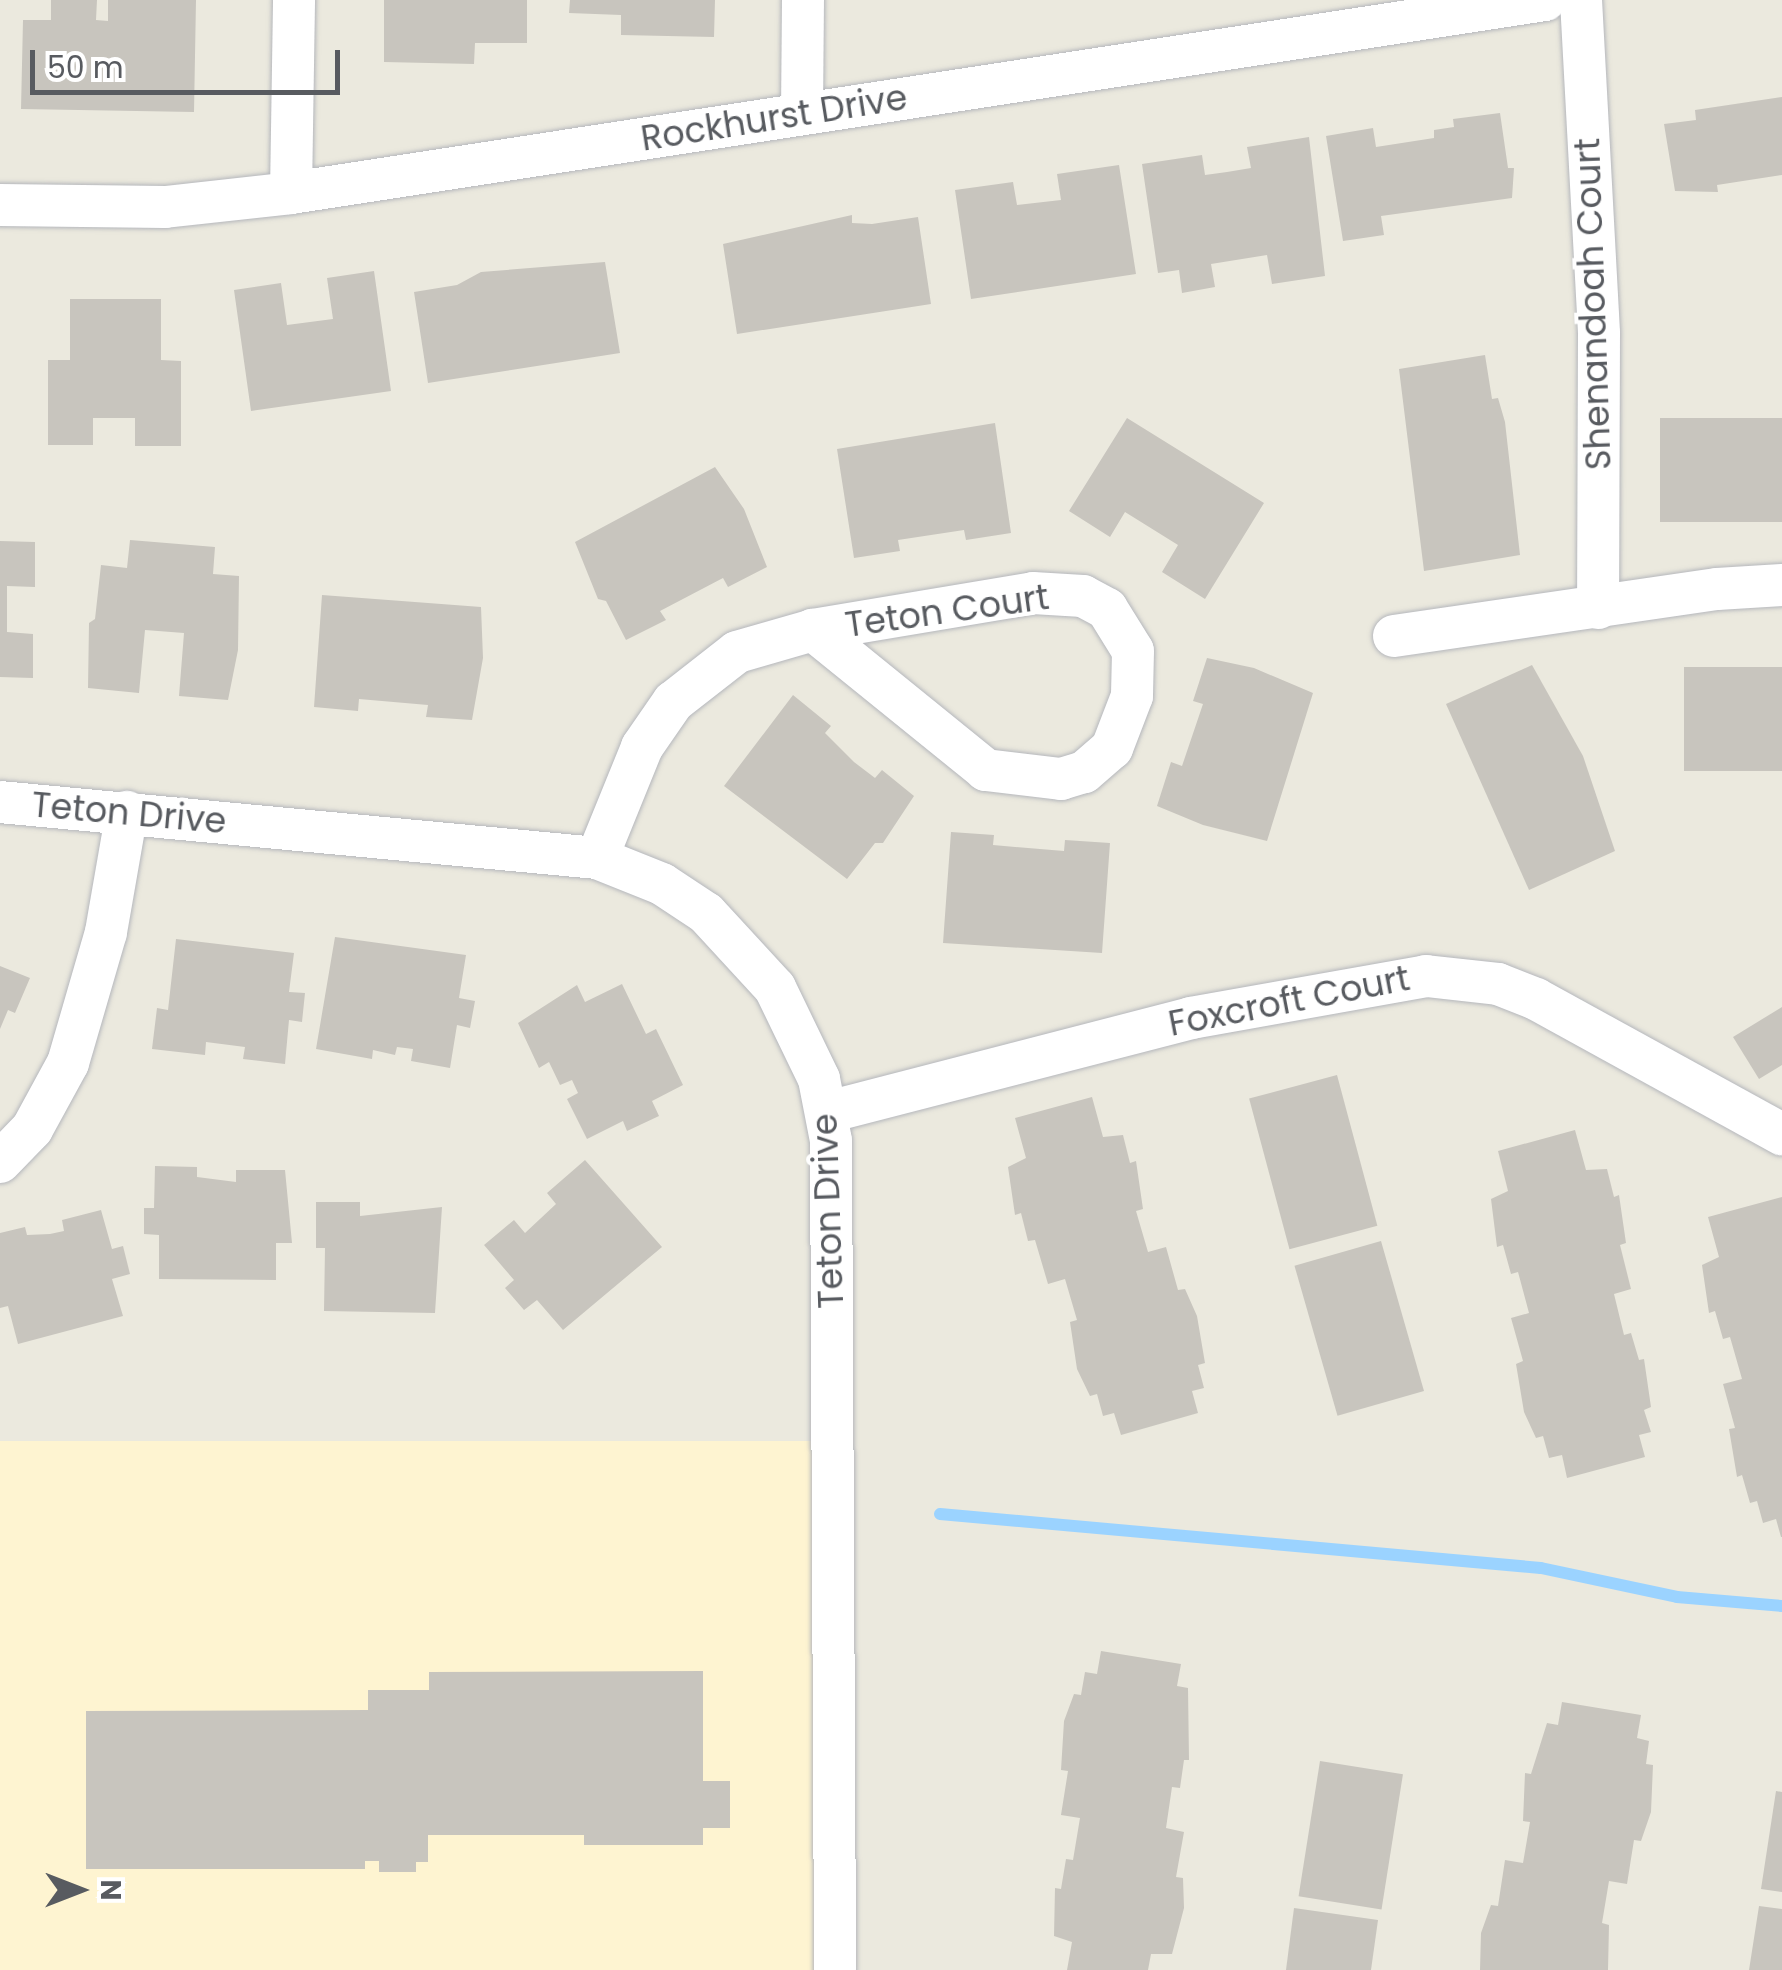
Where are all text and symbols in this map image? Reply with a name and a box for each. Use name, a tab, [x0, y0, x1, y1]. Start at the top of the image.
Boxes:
scale bar	[35, 30, 345, 92]
text: 50 m	[47, 46, 124, 89]
street label: Rockhurst Drive	[638, 76, 910, 160]
street label: Shenandoah Court	[1566, 137, 1620, 471]
street label: Teton Court	[843, 576, 1051, 646]
street label: Teton Drive	[30, 784, 228, 842]
street label: Foxcroft Court	[1165, 957, 1413, 1045]
street label: Teton Drive	[804, 1113, 852, 1309]
north arrow	[30, 1840, 130, 1940]
text: N	[91, 1879, 130, 1901]

